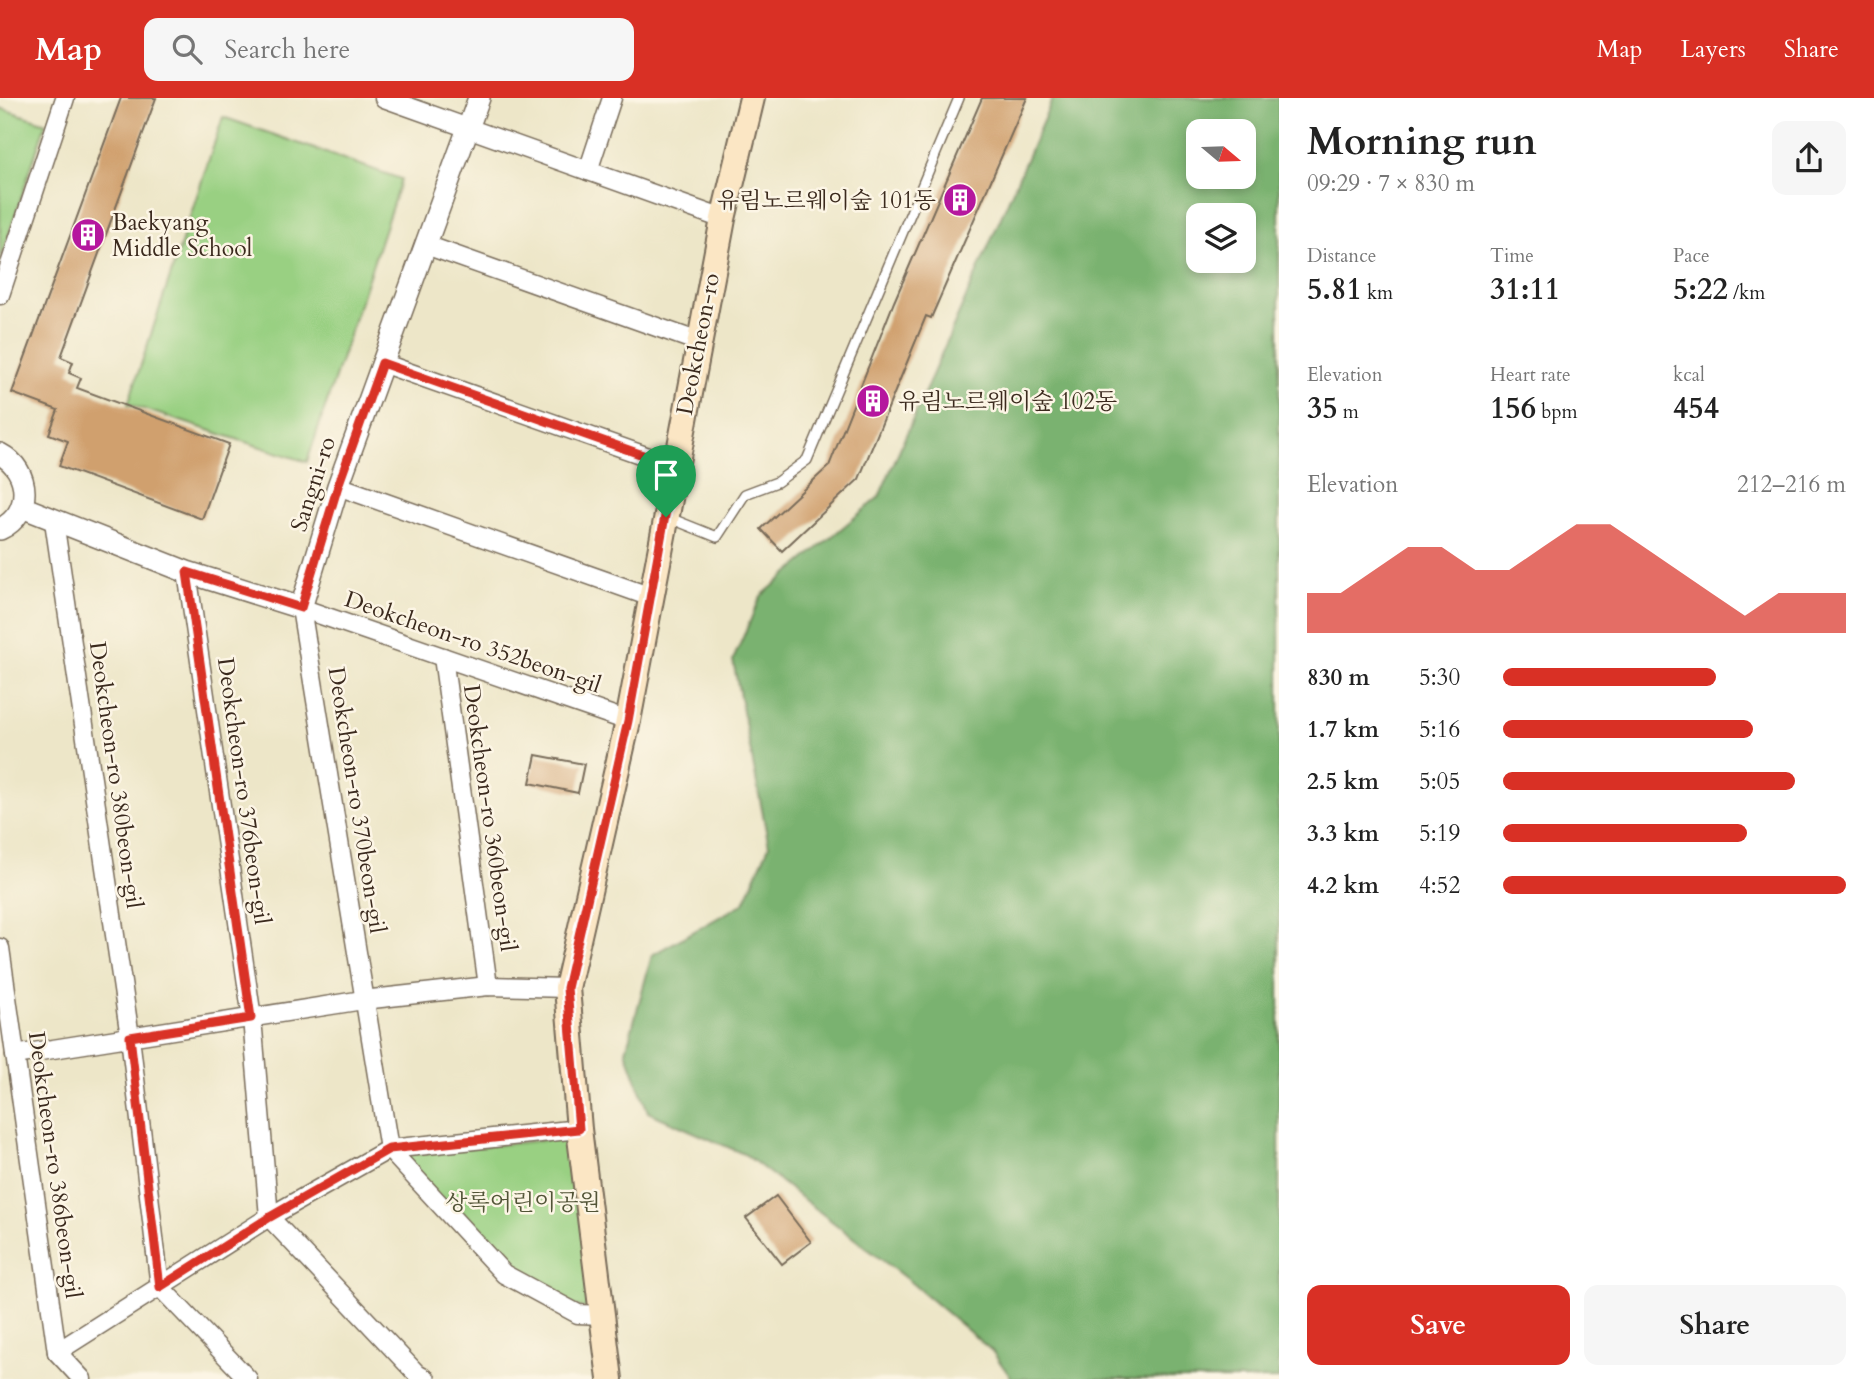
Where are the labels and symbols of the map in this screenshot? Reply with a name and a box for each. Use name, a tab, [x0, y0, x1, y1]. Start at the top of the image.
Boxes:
north arrow	[1186, 119, 1256, 189]
building icon: 유림노르웨이숲 101동	[941, 181, 979, 219]
place label: 유림노르웨이숲 101동	[717, 185, 936, 216]
place label: Baekyang Middle School	[112, 207, 253, 264]
building icon: Baekyang Middle School	[69, 216, 107, 254]
street label: Deokcheon-ro	[669, 270, 727, 418]
building icon: 유림노르웨이숲 102동	[854, 382, 892, 420]
place label: 유림노르웨이숲 102동	[898, 386, 1117, 417]
street label: Sangni-ro	[283, 433, 343, 535]
pin	[636, 445, 696, 517]
street label: Deokcheon-ro 352beon-gil	[341, 584, 605, 701]
street label: Deokcheon-ro 380beon-gil	[82, 640, 150, 911]
street label: Deokcheon-ro 376beon-gil	[210, 656, 278, 927]
street label: Deokcheon-ro 370beon-gil	[321, 665, 393, 936]
street label: Deokcheon-ro 360beon-gil	[456, 683, 524, 954]
street label: Deokcheon-ro 386beon-gil	[21, 1030, 89, 1301]
park label: 상록어린이공원	[445, 1187, 601, 1218]

